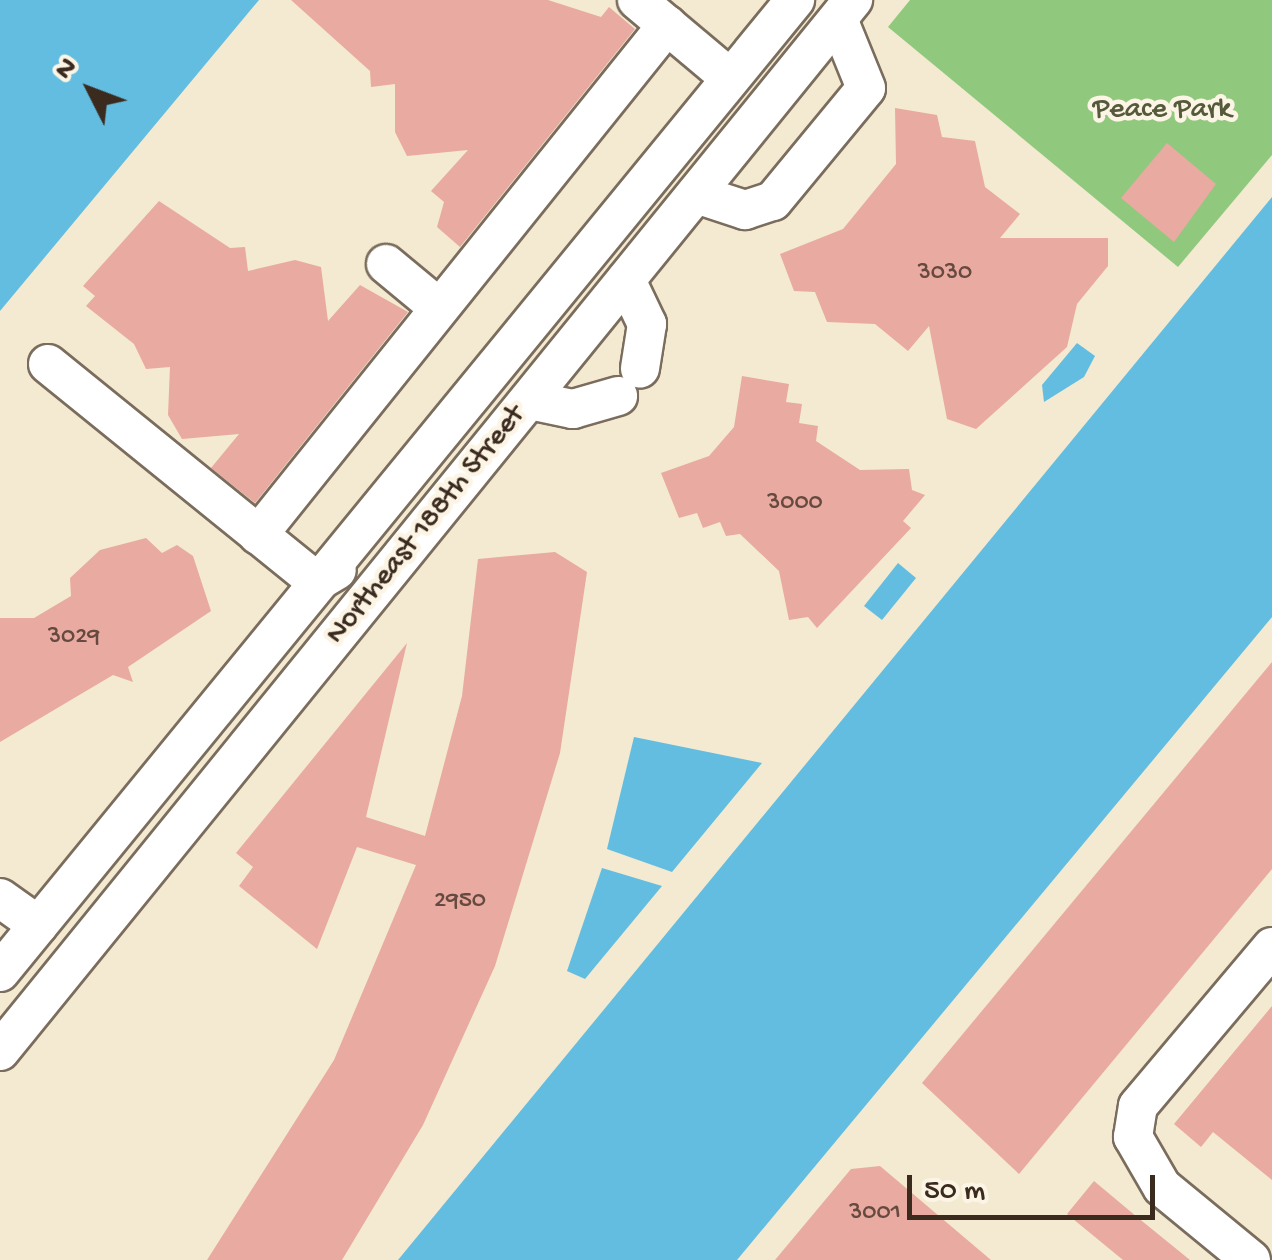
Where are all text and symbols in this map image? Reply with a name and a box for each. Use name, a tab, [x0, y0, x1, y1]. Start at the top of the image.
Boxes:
north arrow	[40, 40, 140, 140]
text: N	[49, 52, 86, 87]
park label: Peace Park	[1093, 93, 1231, 129]
house number: 3030	[918, 259, 972, 289]
street label: Northeast 188th Street	[320, 399, 534, 653]
house number: 3000	[767, 489, 823, 519]
house number: 3029	[48, 623, 100, 653]
house number: 2950	[434, 887, 486, 917]
scale bar	[912, 1155, 1160, 1217]
text: 50 m	[924, 1175, 985, 1210]
house number: 3001	[849, 1199, 901, 1229]

